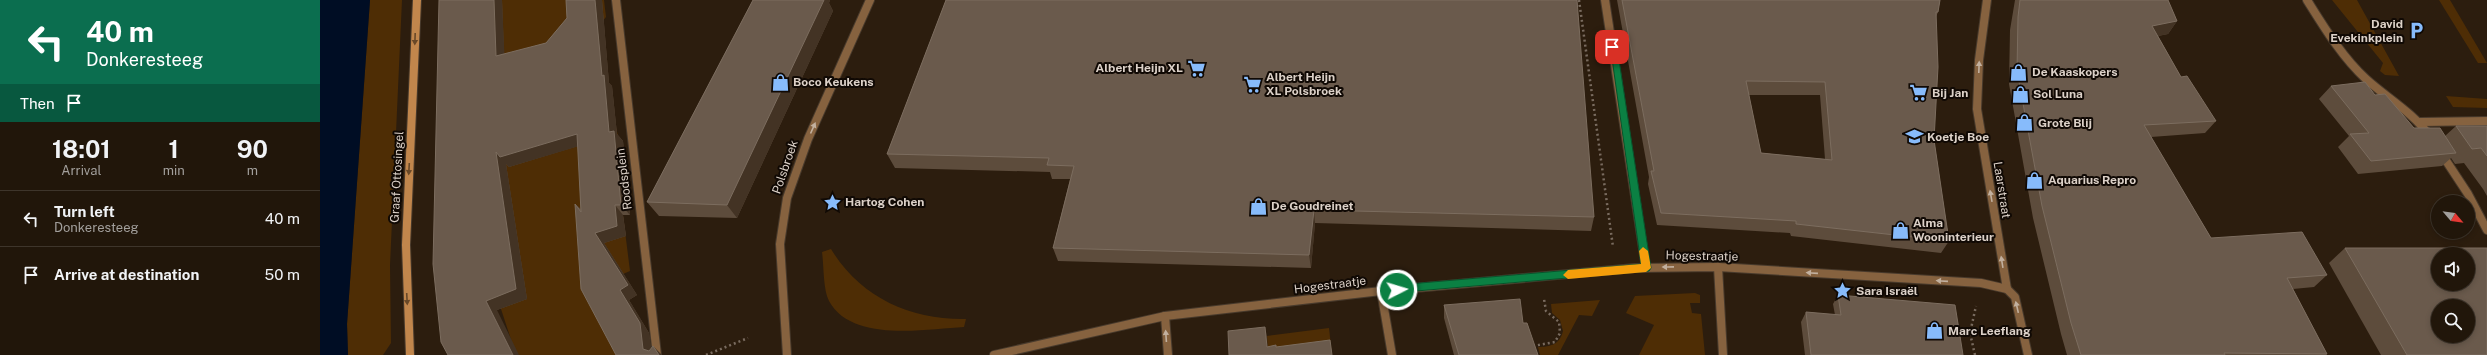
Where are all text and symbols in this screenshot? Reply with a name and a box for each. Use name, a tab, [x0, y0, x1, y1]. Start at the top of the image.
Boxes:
text: 40 m	[86, 15, 154, 48]
icon: left	[20, 16, 72, 68]
place label: David Evekinkplein	[2330, 17, 2403, 45]
parking icon: David Evekinkplein	[2406, 21, 2426, 41]
pin	[1595, 30, 1629, 64]
one-way arrow	[412, 33, 418, 46]
icon: arrive	[1601, 36, 1623, 58]
text: Donkeresteeg	[86, 49, 203, 70]
supermarket icon: Albert Heijn XL	[1186, 58, 1206, 78]
place label: Albert Heijn XL	[1096, 61, 1183, 75]
one-way arrow	[1975, 61, 1982, 73]
shop icon: De Kaaskopers	[2009, 62, 2029, 82]
place label: De Kaaskopers	[2032, 65, 2118, 79]
place label: Albert Heijn XL Polsbroek	[1266, 70, 1342, 98]
shop icon: Boco Keukens	[770, 72, 790, 92]
supermarket icon: Albert Heijn XL Polsbroek	[1243, 74, 1263, 94]
place label: Boco Keukens	[793, 75, 874, 89]
supermarket icon: Bij Jan	[1909, 83, 1929, 103]
shop icon: Sol Luna	[2010, 84, 2030, 104]
place label: Bij Jan	[1932, 86, 1968, 100]
place label: Sol Luna	[2033, 87, 2083, 101]
icon: arrive	[63, 92, 85, 114]
text: Then	[20, 95, 55, 112]
shop icon: Grote Blij	[2015, 113, 2035, 133]
place label: Grote Blij	[2038, 116, 2092, 130]
one-way arrow	[810, 122, 816, 133]
school or university icon: Koetje Boe	[1904, 127, 1924, 147]
street label: Graaf Ottosingel	[388, 130, 406, 223]
place label: Koetje Boe	[1927, 130, 1989, 144]
text: 18:01	[52, 135, 111, 163]
text: 1	[169, 135, 179, 163]
text: 90	[237, 135, 268, 163]
street label: Polsbroek	[769, 138, 801, 196]
street label: Roodsplein	[613, 147, 635, 211]
street label: Laarstraat	[1991, 161, 2013, 220]
text: Arrival	[61, 163, 101, 178]
text: min	[163, 163, 185, 178]
text: m	[247, 163, 258, 178]
one-way arrow	[406, 163, 413, 175]
shop icon: Aquarius Repro	[2025, 170, 2045, 190]
place label: Aquarius Repro	[2048, 173, 2136, 187]
one-way arrow	[1988, 190, 1994, 202]
place icon: Hartog Cohen	[822, 192, 842, 212]
place label: Hartog Cohen	[845, 195, 924, 209]
north arrow	[2431, 195, 2475, 239]
map controls	[2431, 195, 2475, 343]
shop icon: De Goudreinet	[1248, 196, 1268, 216]
place label: De Goudreinet	[1271, 199, 1354, 213]
text: Turn left	[54, 203, 115, 220]
icon: left	[20, 208, 42, 230]
text: 40 m	[265, 210, 300, 227]
place label: Alma Wooninterieur	[1913, 216, 1994, 244]
text: Donkeresteeg	[54, 220, 139, 235]
shop icon: Alma Wooninterieur	[1890, 220, 1910, 240]
button: sound	[2431, 247, 2475, 291]
street label: Hogestraatje	[1666, 248, 1739, 264]
one-way arrow	[1999, 256, 2005, 268]
icon: arrive	[20, 264, 42, 286]
one-way arrow	[1662, 264, 1674, 271]
text: Arrive at destination	[54, 266, 199, 283]
text: 50 m	[265, 266, 300, 283]
position arrow	[1376, 269, 1418, 311]
one-way arrow	[1806, 270, 1818, 277]
street label: Hogestraatje	[1293, 274, 1367, 296]
one-way arrow	[1936, 278, 1948, 285]
place icon: Sara Israël	[1833, 281, 1853, 301]
place label: Sara Israël	[1856, 284, 1918, 298]
one-way arrow	[403, 293, 410, 305]
button: search	[2431, 299, 2475, 343]
one-way arrow	[2014, 301, 2020, 313]
shop icon: Marc Leeflang	[1925, 321, 1945, 341]
place label: Marc Leeflang	[1948, 324, 2031, 338]
one-way arrow	[1163, 330, 1170, 342]

